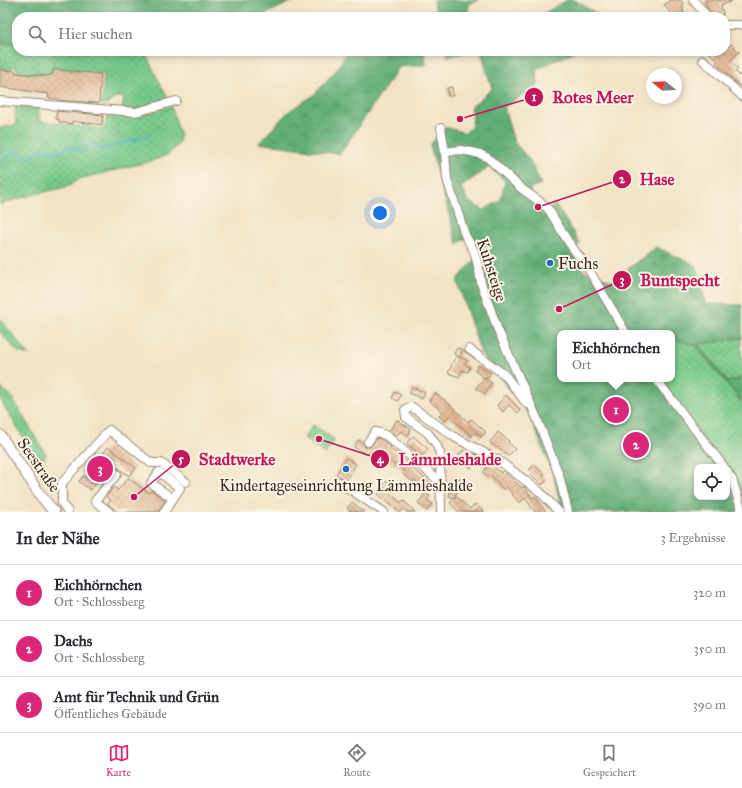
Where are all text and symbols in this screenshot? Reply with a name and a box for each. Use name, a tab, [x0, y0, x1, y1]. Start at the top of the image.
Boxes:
search box	[12, 12, 730, 56]
icon: search	[26, 23, 48, 45]
text: Hier suchen	[58, 25, 133, 43]
north arrow	[646, 68, 682, 104]
callout: Rotes Meer	[524, 82, 642, 111]
text: Rotes Meer	[552, 87, 634, 108]
text: 1	[532, 90, 537, 104]
callout: Hase	[612, 165, 683, 194]
text: Hase	[639, 169, 675, 190]
text: 2	[619, 172, 626, 186]
your location	[370, 203, 390, 223]
street label: Kuhsteige	[472, 236, 511, 305]
place label: Fuchs	[558, 254, 598, 273]
marker: Fuchs	[545, 258, 555, 268]
callout: Buntspecht	[612, 265, 728, 294]
text: Buntspecht	[640, 270, 721, 291]
text: 3	[620, 273, 625, 288]
popup	[557, 330, 675, 382]
text: Eichhörnchen	[572, 339, 660, 357]
text: Ort	[572, 357, 591, 373]
pin: 1	[603, 395, 629, 425]
pin: 2	[623, 430, 649, 460]
street label: Seestraße	[14, 434, 65, 496]
callout: Stadtwerke	[171, 444, 283, 473]
callout: Lämmleshalde	[370, 444, 509, 473]
text: Stadtwerke	[199, 449, 275, 470]
text: Lämmleshalde	[399, 449, 501, 470]
text: 5	[178, 452, 184, 466]
text: 4	[377, 452, 385, 467]
pin: 3	[87, 454, 113, 484]
marker: Kindertageseinrichtung Lämmleshalde	[341, 464, 351, 474]
map controls	[694, 464, 730, 500]
button: locate	[694, 464, 730, 500]
place label: Kindertageseinrichtung Lämmleshalde	[219, 476, 473, 496]
text: In der Nähe	[16, 528, 100, 549]
text: 3 Ergebnisse	[661, 530, 726, 546]
text: Eichhörnchen	[54, 576, 142, 594]
text: 1	[26, 585, 32, 601]
text: 320 m	[693, 585, 726, 601]
text: Ort · Schlossberg	[54, 594, 144, 610]
text: Dachs	[54, 632, 92, 650]
text: 2	[26, 641, 32, 657]
text: 350 m	[693, 641, 726, 657]
text: Ort · Schlossberg	[54, 650, 144, 666]
text: Amt für Technik und Grün	[54, 688, 219, 706]
text: 3	[26, 697, 32, 713]
text: 390 m	[693, 697, 726, 713]
text: Öffentliches Gebäude	[54, 706, 167, 722]
tab: Karte	[106, 742, 131, 779]
tab: Route	[343, 742, 371, 779]
tab: Gespeichert	[583, 742, 636, 779]

